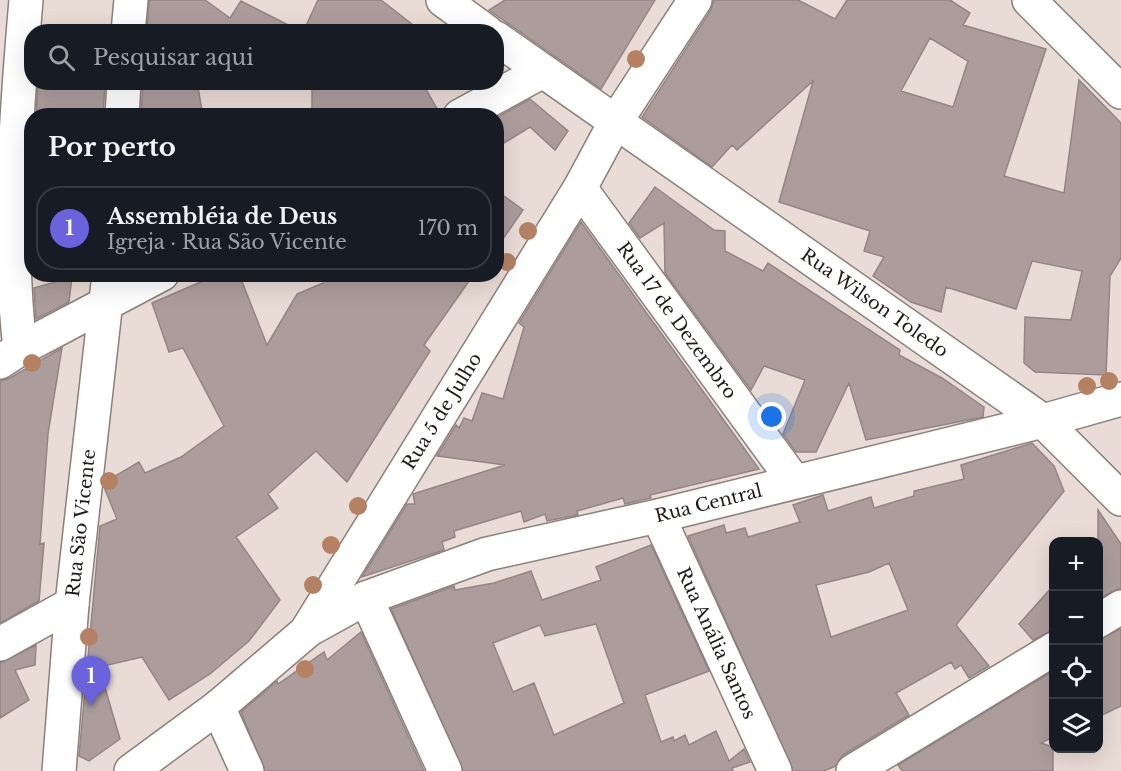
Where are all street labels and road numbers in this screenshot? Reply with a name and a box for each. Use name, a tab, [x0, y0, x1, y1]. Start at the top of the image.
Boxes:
street label: Rua 17 de Dezembro	[612, 238, 741, 403]
street label: Rua Wilson Toledo	[797, 244, 952, 362]
street label: Rua 5 de Julho	[398, 349, 487, 474]
street label: Rua São Vicente	[62, 448, 100, 598]
street label: Rua Central	[653, 480, 765, 527]
street label: Rua Anália Santos	[672, 564, 761, 723]

